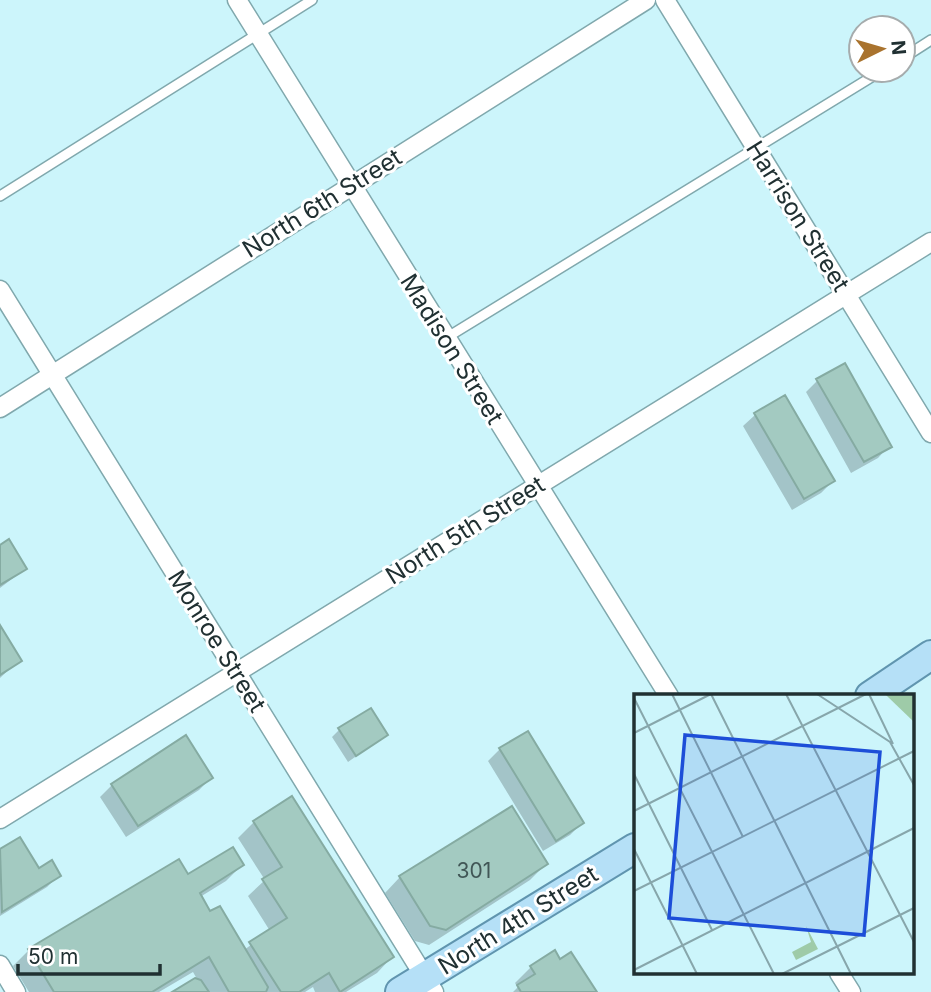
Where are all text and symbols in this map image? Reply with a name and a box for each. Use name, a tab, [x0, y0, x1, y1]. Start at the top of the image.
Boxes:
north arrow	[847, 14, 917, 84]
text: N	[886, 39, 911, 56]
street label: Harrison Street	[740, 136, 856, 297]
street label: North 6th Street	[237, 142, 407, 264]
street label: Madison Street	[394, 269, 510, 429]
street label: North 5th Street	[380, 469, 550, 590]
street label: Monroe Street	[162, 565, 272, 717]
inset map	[634, 694, 914, 974]
house number: 301	[457, 858, 491, 883]
street label: North 4th Street	[433, 859, 603, 981]
scale bar	[18, 932, 159, 976]
text: 50 m	[28, 944, 78, 969]

